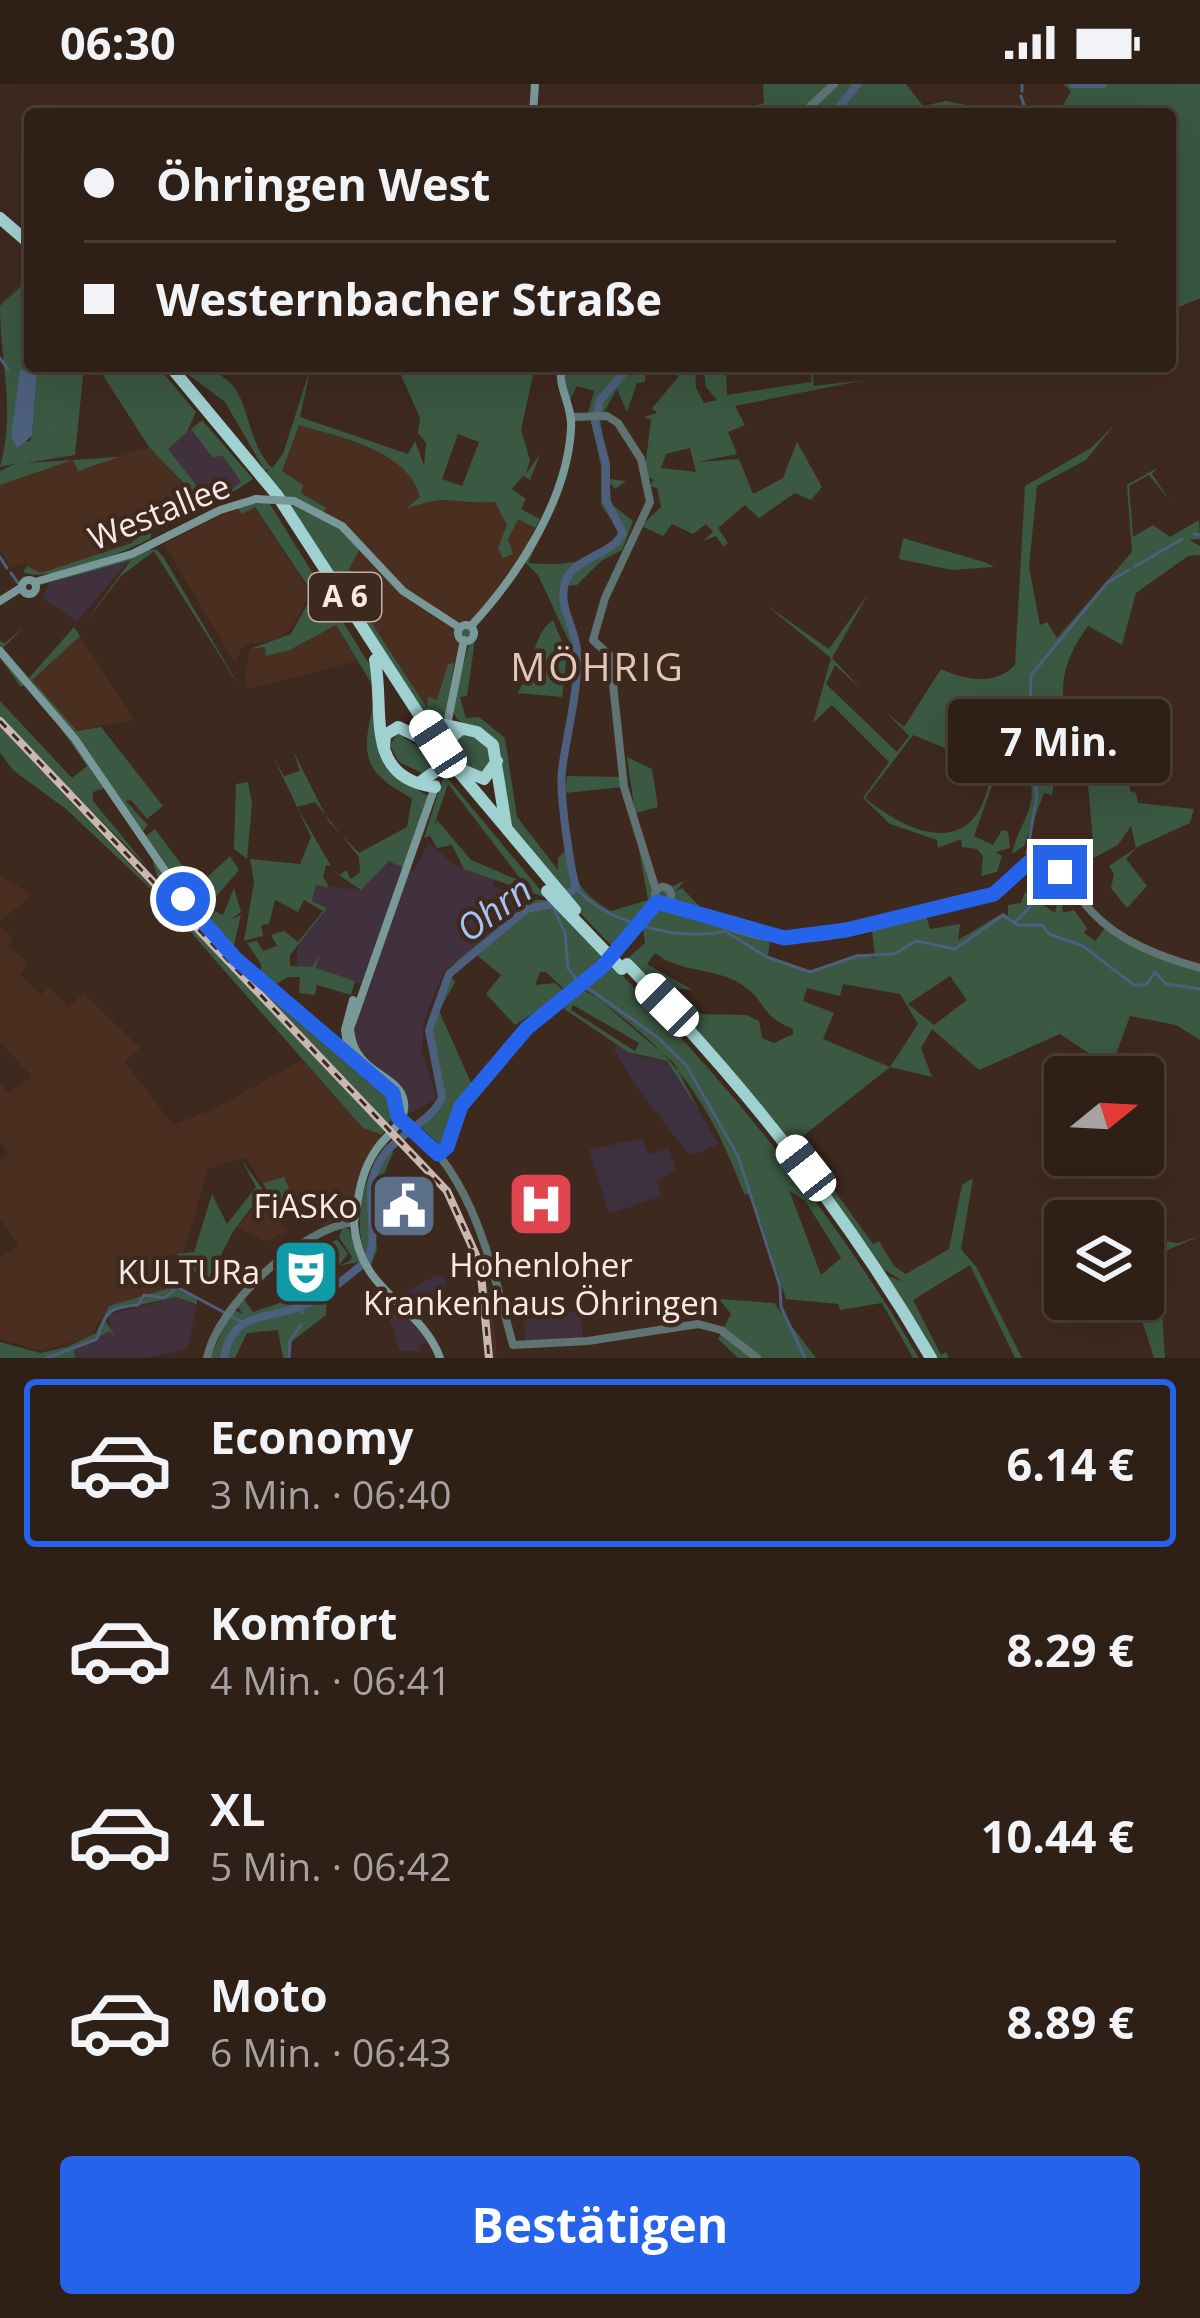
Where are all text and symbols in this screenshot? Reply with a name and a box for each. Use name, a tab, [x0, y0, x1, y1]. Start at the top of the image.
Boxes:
text: 06:30	[60, 12, 176, 73]
text: Öhringen West	[156, 153, 490, 214]
text: Westernbacher Straße	[156, 268, 662, 329]
street label: Westallee	[82, 463, 236, 560]
road number: A 6	[309, 573, 381, 621]
district label: MÖHRIG	[510, 639, 686, 692]
callout: 7 Min.	[949, 698, 1171, 782]
car	[403, 704, 473, 784]
text: 7 Min.	[1000, 714, 1118, 767]
route end	[1033, 845, 1087, 899]
water label: Ohrn	[446, 865, 541, 952]
route start	[156, 872, 210, 926]
car	[629, 967, 705, 1043]
north arrow	[1044, 1056, 1164, 1176]
map controls	[1044, 1056, 1164, 1320]
car	[770, 1129, 842, 1207]
hospital icon: Hohenloher Krankenhaus Öhringen	[506, 1169, 576, 1239]
public building icon: FiASKo	[369, 1171, 439, 1241]
place label: FiASKo	[254, 1183, 358, 1228]
button: layers	[1044, 1200, 1164, 1320]
theatre icon: KULTURa	[271, 1237, 341, 1307]
place label: Hohenloher Krankenhaus Öhringen	[363, 1242, 719, 1325]
place label: KULTURa	[118, 1249, 260, 1294]
text: Economy	[210, 1406, 413, 1467]
icon: car	[66, 1409, 174, 1517]
text: 6.14 €	[1007, 1433, 1134, 1494]
text: 3 Min. · 06:40	[210, 1467, 451, 1520]
text: Komfort	[210, 1592, 397, 1653]
icon: car	[66, 1595, 174, 1703]
text: 8.29 €	[1007, 1619, 1134, 1680]
text: 4 Min. · 06:41	[210, 1653, 451, 1706]
text: XL	[210, 1778, 265, 1839]
icon: car	[66, 1781, 174, 1889]
text: 10.44 €	[981, 1805, 1134, 1866]
text: 5 Min. · 06:42	[210, 1839, 451, 1892]
text: Moto	[210, 1964, 328, 2025]
icon: car	[66, 1967, 174, 2075]
text: 8.89 €	[1007, 1991, 1134, 2052]
text: 6 Min. · 06:43	[210, 2025, 451, 2078]
button: Bestätigen	[60, 2156, 1140, 2294]

